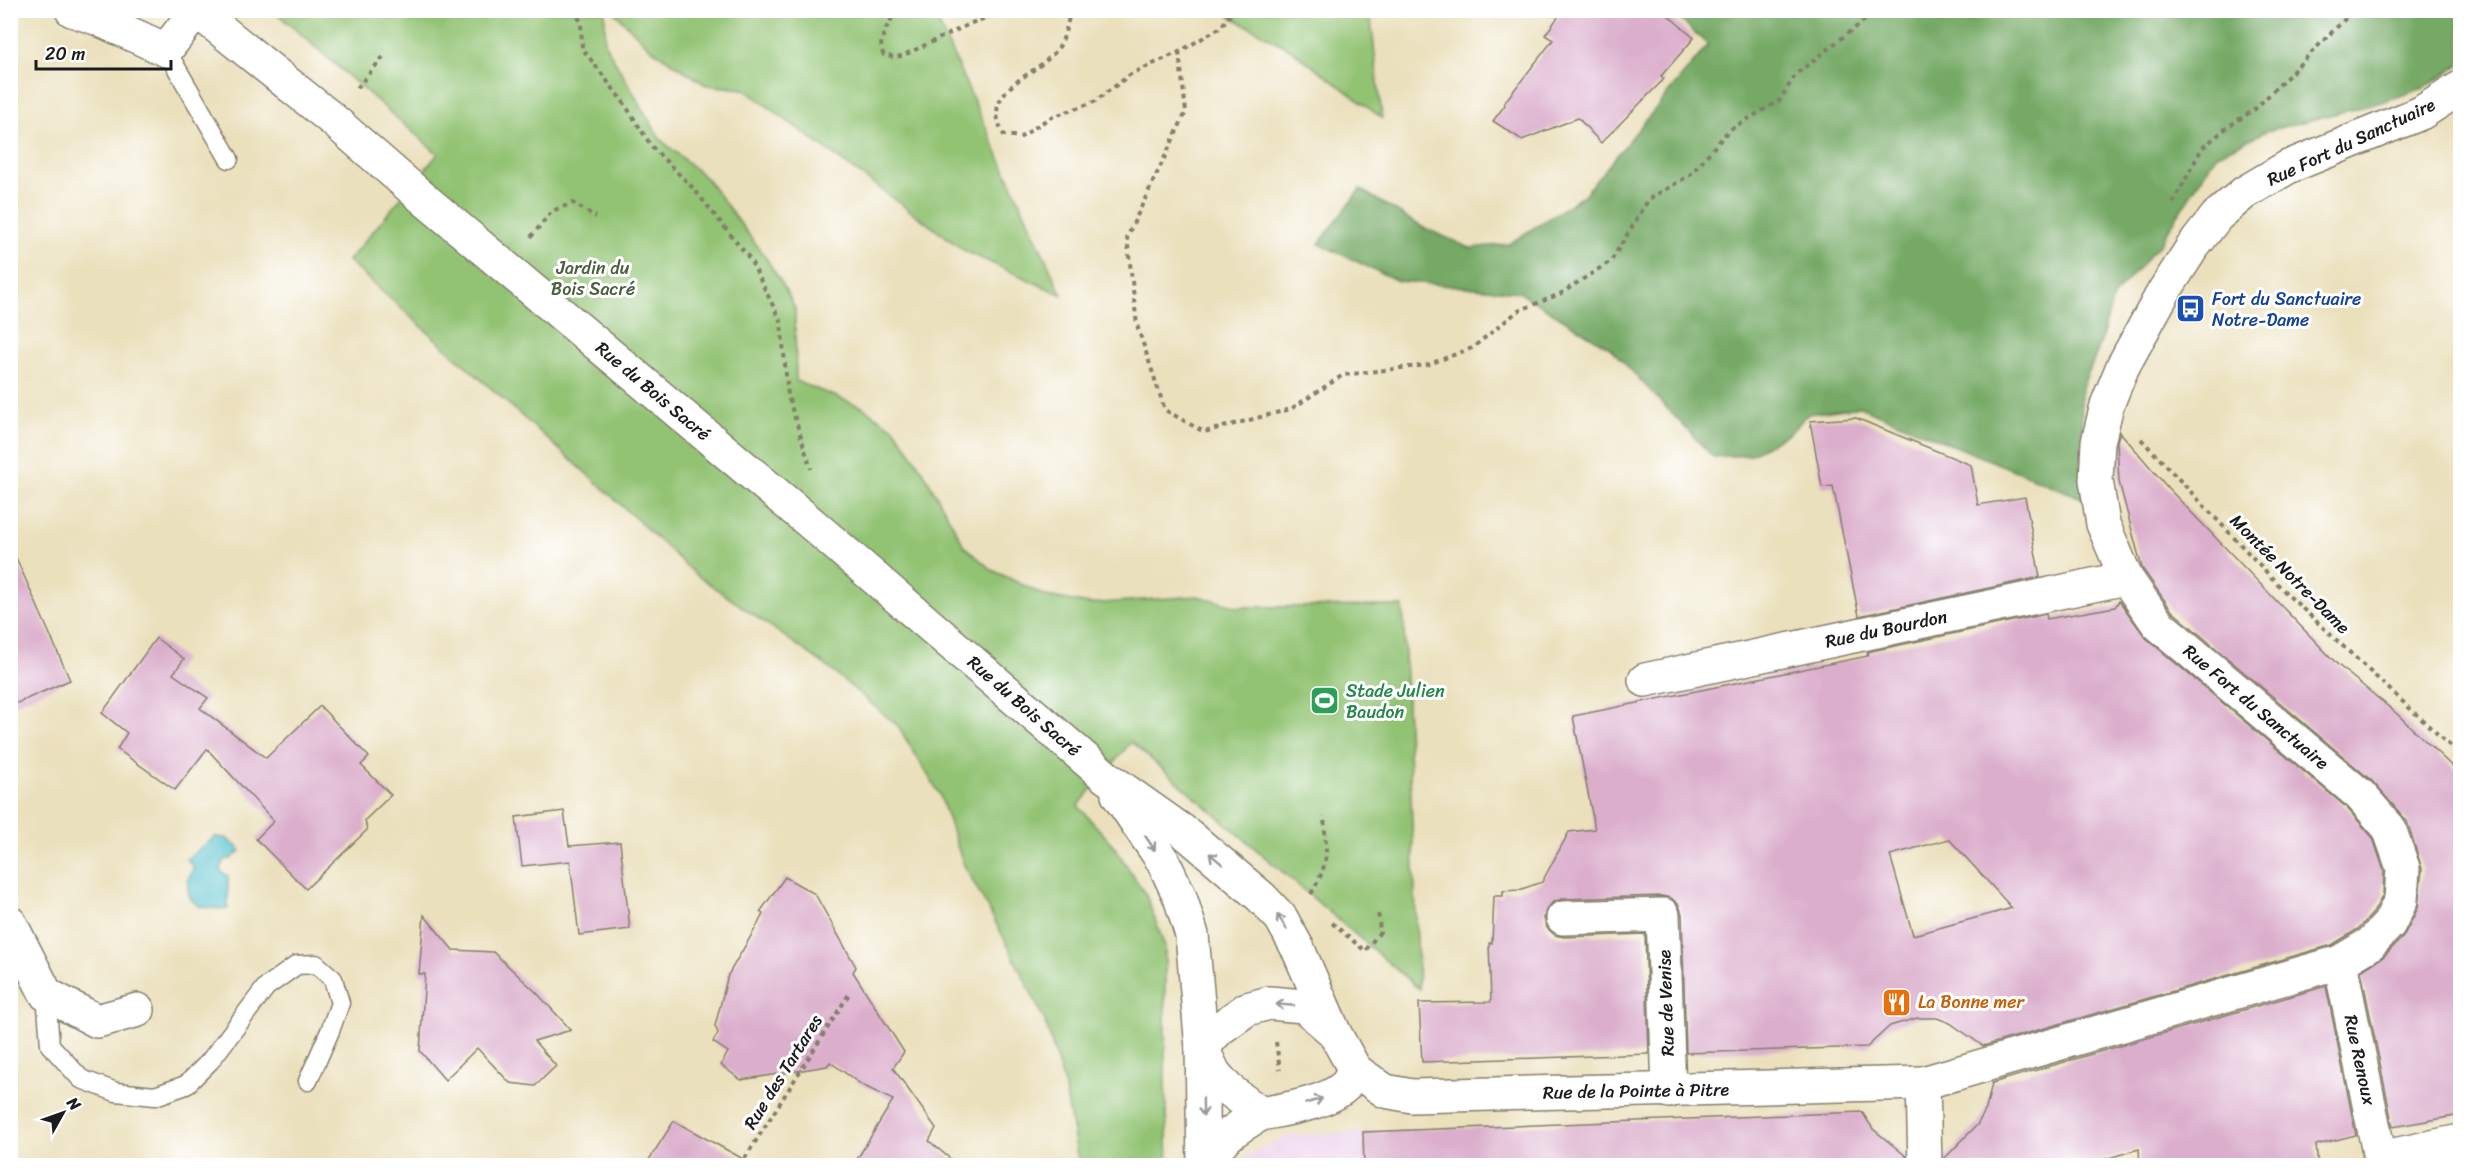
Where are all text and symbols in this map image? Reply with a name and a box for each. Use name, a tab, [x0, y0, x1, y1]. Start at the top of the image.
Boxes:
scale bar	[36, 33, 171, 71]
text: 20 m	[45, 38, 85, 70]
street label: Rue Fort du Sanctuaire	[2261, 89, 2441, 195]
park label: Jardin du Bois Sacré	[551, 252, 635, 305]
place label: Fort du Sanctuaire Notre-Dame	[2212, 283, 2361, 336]
bus stop icon: Fort du Sanctuaire Notre-Dame	[2175, 293, 2207, 325]
street label: Rue du Bois Sacré	[588, 333, 718, 449]
street label: Montée Notre-Dame	[2222, 506, 2358, 642]
street label: Rue du Bourdon	[1822, 600, 1950, 658]
street label: Rue Fort du Sanctuaire	[2176, 636, 2337, 778]
street label: Rue du Bois Sacré	[960, 647, 1088, 765]
place label: Stade Julien Baudon	[1346, 675, 1445, 728]
sports icon: Stade Julien Baudon	[1309, 685, 1341, 717]
one-way arrow	[1145, 834, 1157, 851]
one-way arrow	[1208, 853, 1224, 866]
one-way arrow	[1276, 915, 1288, 931]
street label: Rue de Venise	[1648, 949, 1684, 1057]
restaurant icon: La Bonne mer	[1881, 986, 1913, 1018]
place label: La Bonne mer	[1918, 986, 2026, 1018]
one-way arrow	[1275, 999, 1295, 1010]
street label: Rue des Tartares	[735, 1008, 832, 1136]
street label: Rue Renoux	[2335, 1012, 2385, 1109]
street label: Rue de la Pointe à Pitre	[1543, 1073, 1730, 1109]
north arrow	[33, 1083, 93, 1143]
text: N	[59, 1089, 89, 1118]
one-way arrow	[1304, 1095, 1323, 1106]
one-way arrow	[1197, 1096, 1208, 1116]

